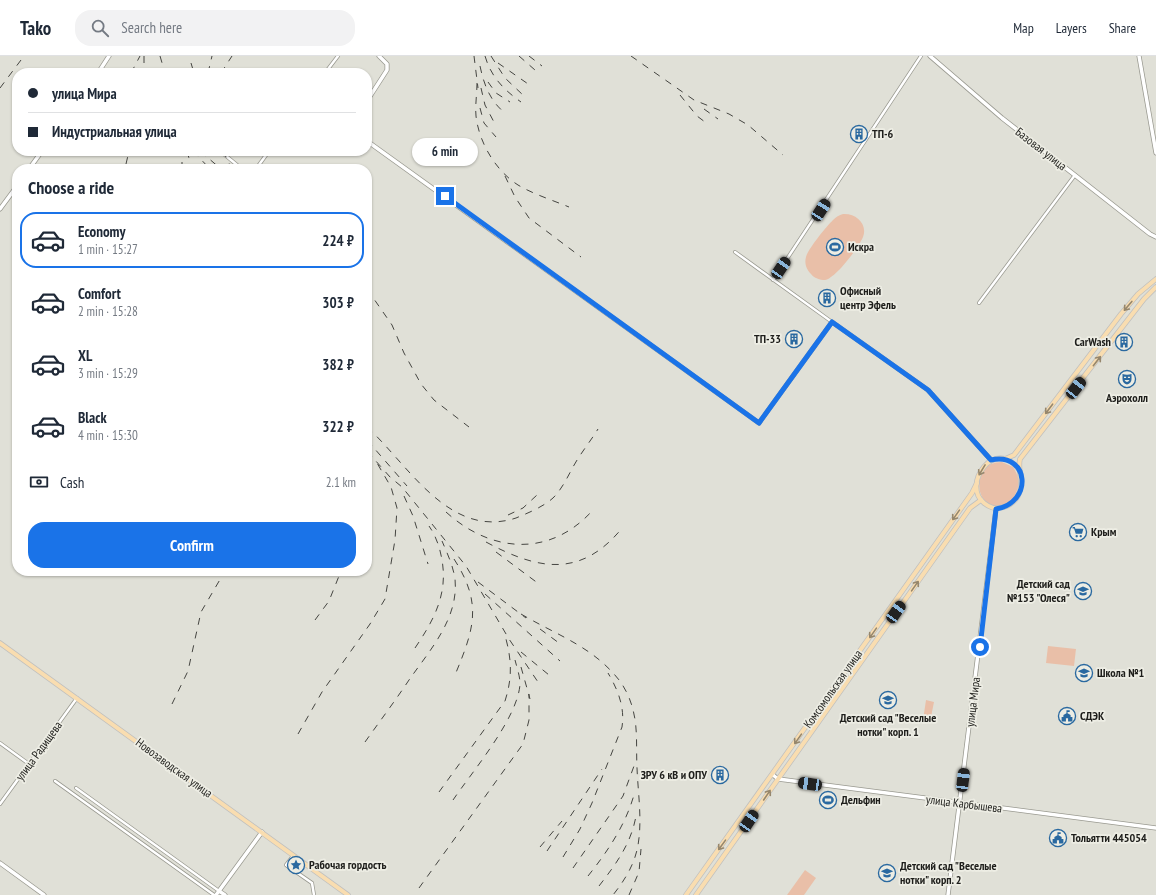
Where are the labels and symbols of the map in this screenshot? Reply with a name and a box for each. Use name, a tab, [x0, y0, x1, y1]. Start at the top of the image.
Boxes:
building icon: ТП-6	[849, 124, 869, 144]
street label: Базовая улица	[1013, 124, 1070, 173]
place label: ТП-6	[872, 126, 894, 141]
callout: 6 min	[412, 138, 478, 166]
route end	[436, 187, 454, 205]
car	[809, 197, 833, 223]
sports icon: Искра	[825, 237, 845, 257]
place label: Искра	[848, 239, 874, 254]
car	[769, 255, 793, 281]
place label: Офисный центр Эфель	[840, 283, 896, 312]
building icon: Офисный центр Эфель	[817, 288, 837, 308]
one-way arrow	[1124, 300, 1133, 311]
building icon: ТП-33	[784, 329, 804, 349]
place label: ТП-33	[754, 331, 781, 346]
building icon: CarWash	[1114, 332, 1134, 352]
place label: CarWash	[1074, 334, 1111, 349]
one-way arrow	[1092, 355, 1101, 366]
theatre icon: Аэрохолл	[1117, 369, 1137, 389]
car	[1064, 375, 1088, 401]
place label: Аэрохолл	[1105, 390, 1148, 405]
one-way arrow	[1045, 403, 1053, 414]
one-way arrow	[978, 464, 986, 476]
one-way arrow	[952, 509, 960, 520]
supermarket icon: Крым	[1068, 522, 1088, 542]
place label: Крым	[1091, 524, 1117, 539]
place label: Детский сад №153 "Олеся"	[1007, 576, 1070, 605]
one-way arrow	[911, 580, 919, 591]
school or university icon: Детский сад №153 "Олеся"	[1073, 581, 1093, 601]
car	[884, 599, 908, 625]
one-way arrow	[869, 627, 877, 638]
route start	[971, 638, 989, 656]
street label: Комсомольская улица	[800, 646, 865, 731]
school or university icon: Школа №1	[1074, 663, 1094, 683]
place label: Школа №1	[1097, 665, 1144, 680]
street label: улица Мира	[962, 676, 983, 728]
school or university icon: Детский сад "Веселые нотки" корп. 1	[878, 690, 898, 710]
public building icon: СДЭК	[1057, 706, 1077, 726]
place label: СДЭК	[1080, 708, 1105, 723]
place label: Детский сад "Веселые нотки" корп. 1	[840, 710, 936, 739]
street label: улица Радищева	[12, 718, 65, 783]
one-way arrow	[794, 733, 802, 744]
street label: Новозаводская улица	[133, 735, 216, 801]
building icon: ЗРУ 6 кВ и ОПУ	[710, 765, 730, 785]
place label: ЗРУ 6 кВ и ОПУ	[641, 767, 707, 782]
car	[956, 767, 970, 793]
car	[797, 776, 823, 792]
one-way arrow	[763, 789, 771, 800]
sports icon: Дельфин	[818, 790, 838, 810]
street label: улица Карбышева	[925, 791, 1003, 816]
place label: Дельфин	[841, 792, 881, 807]
car	[737, 808, 761, 834]
public building icon: Тольятти 445054	[1048, 828, 1068, 848]
place label: Тольятти 445054	[1071, 830, 1147, 845]
one-way arrow	[718, 839, 726, 850]
place icon: Рабочая гордость	[286, 855, 306, 875]
place label: Рабочая гордость	[309, 857, 386, 872]
place label: Детский сад "Веселые нотки" корп. 2	[900, 858, 997, 887]
school or university icon: Детский сад "Веселые нотки" корп. 2	[877, 863, 897, 883]

